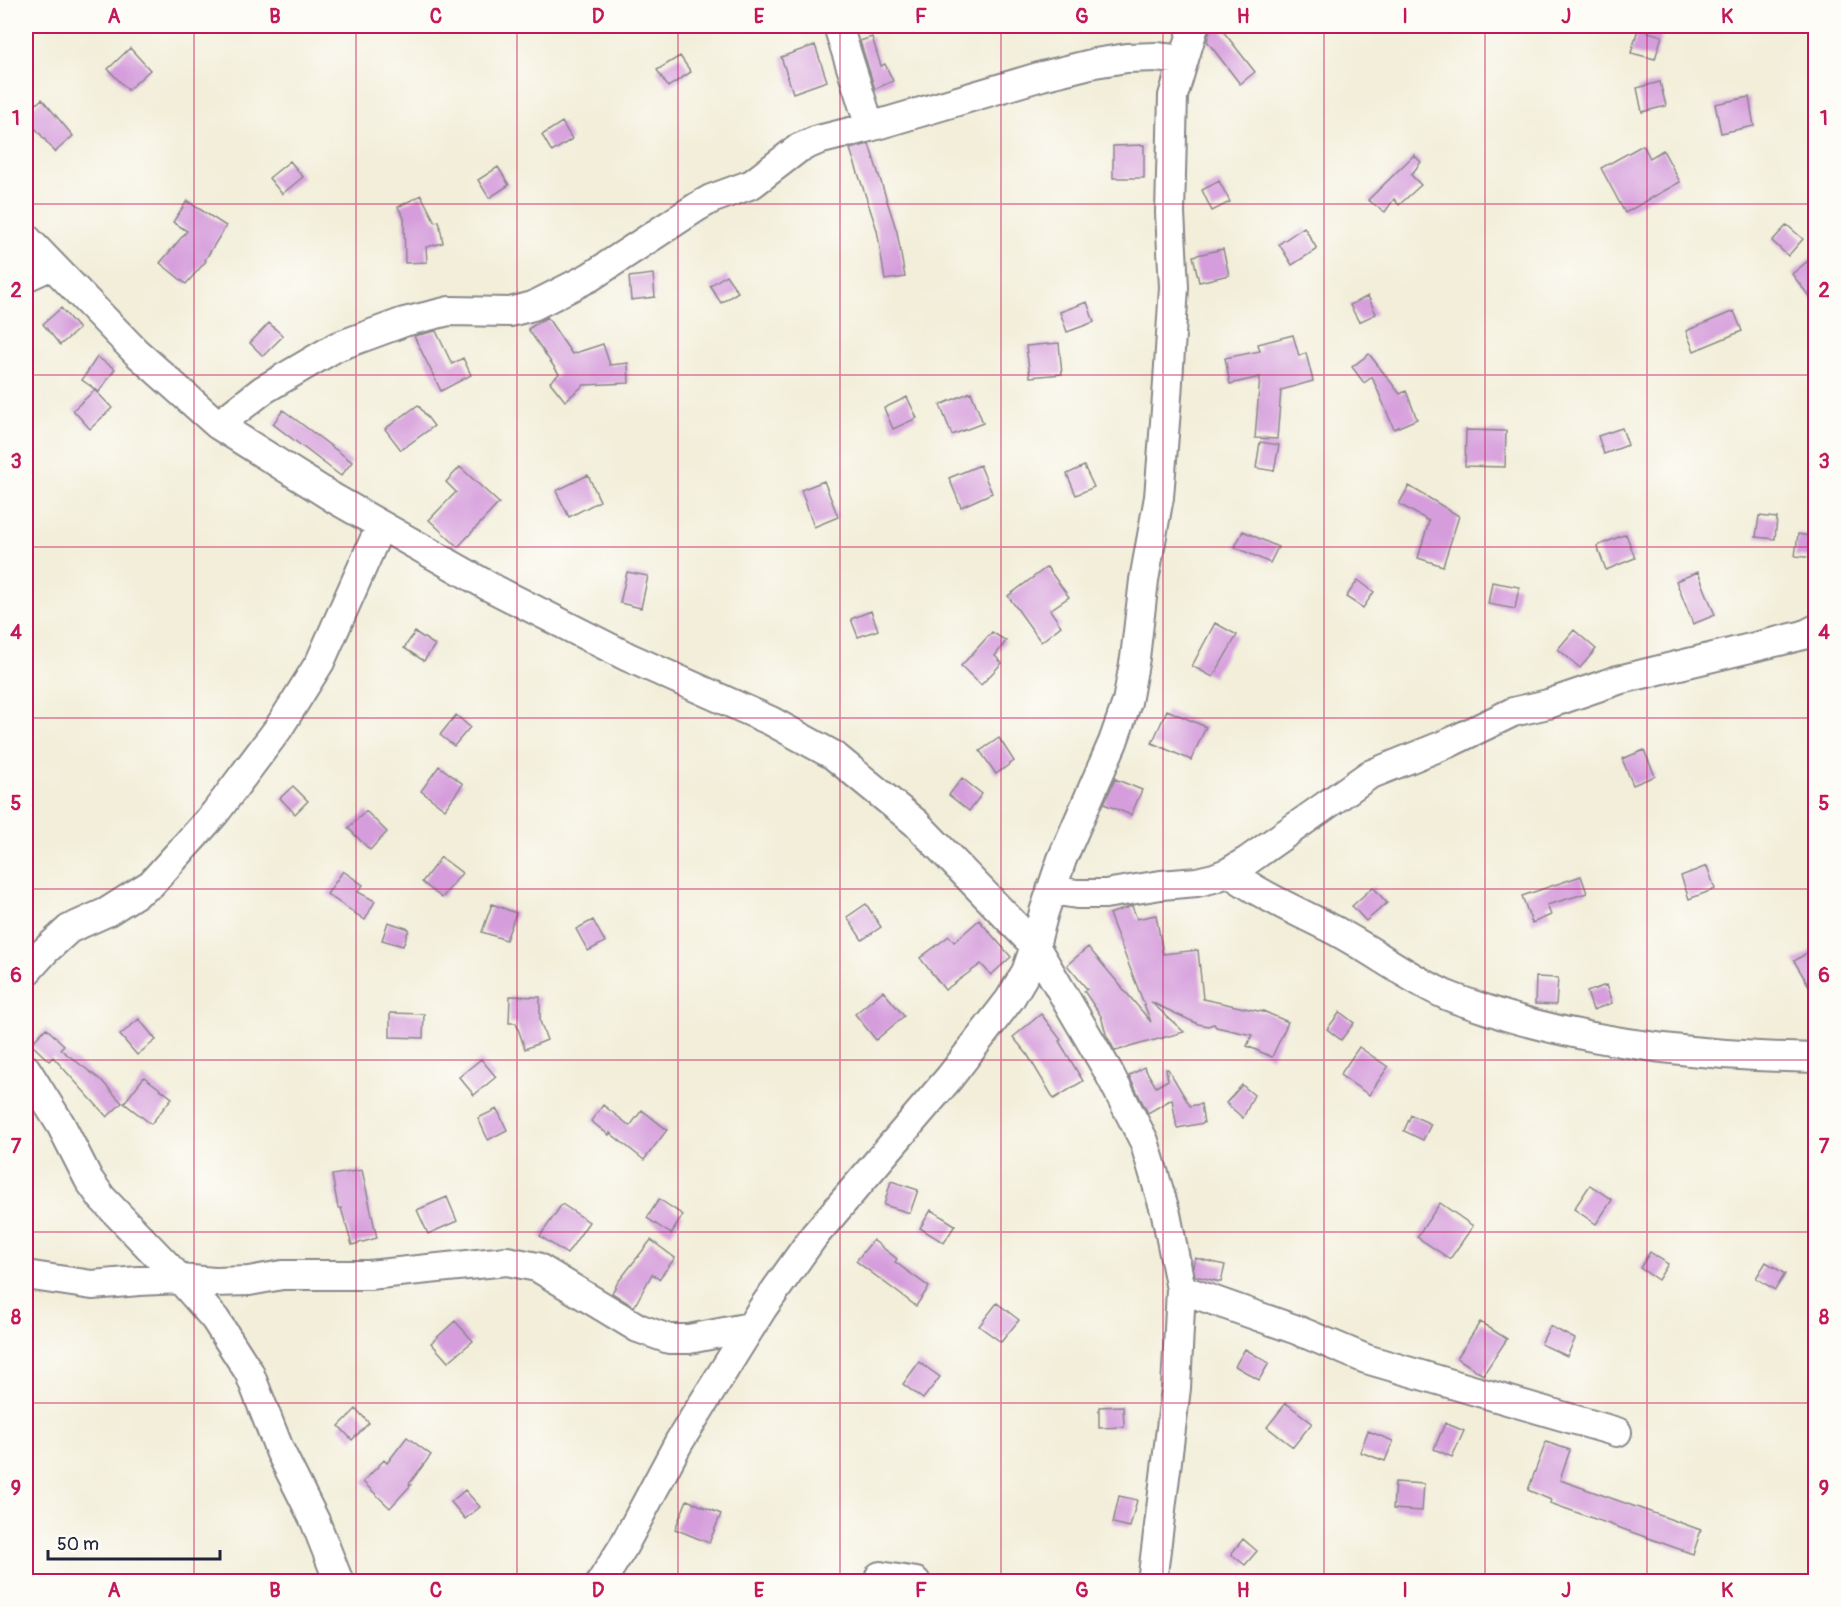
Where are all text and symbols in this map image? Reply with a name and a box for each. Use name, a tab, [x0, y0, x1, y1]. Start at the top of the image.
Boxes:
text: A	[108, 4, 121, 29]
text: B	[269, 4, 281, 29]
text: C	[430, 4, 442, 29]
text: D	[592, 4, 605, 29]
text: E	[754, 4, 765, 29]
text: F	[915, 4, 927, 29]
text: G	[1075, 4, 1089, 29]
text: H	[1237, 4, 1250, 29]
text: I	[1402, 4, 1408, 29]
text: J	[1561, 4, 1571, 29]
text: K	[1721, 4, 1733, 29]
text: 1	[12, 106, 20, 131]
text: 1	[1820, 106, 1828, 131]
text: 2	[10, 278, 22, 303]
text: 2	[1818, 278, 1830, 303]
text: 3	[10, 449, 22, 474]
text: 3	[1818, 449, 1830, 474]
text: 4	[10, 620, 22, 645]
text: 4	[1818, 620, 1830, 645]
text: 5	[11, 791, 22, 816]
text: 5	[1819, 791, 1830, 816]
text: 6	[10, 963, 22, 988]
text: 6	[1818, 963, 1830, 988]
text: 7	[11, 1134, 22, 1159]
text: 7	[1819, 1134, 1830, 1159]
text: 8	[11, 1305, 21, 1330]
text: 8	[1819, 1305, 1829, 1330]
text: 9	[11, 1476, 21, 1501]
text: 9	[1819, 1476, 1829, 1501]
scale bar	[48, 1523, 220, 1561]
text: 50 m	[57, 1533, 99, 1556]
text: A	[108, 1578, 121, 1603]
text: B	[269, 1578, 281, 1603]
text: C	[430, 1578, 442, 1603]
text: D	[592, 1578, 605, 1603]
text: E	[754, 1578, 765, 1603]
text: F	[915, 1578, 927, 1603]
text: G	[1075, 1578, 1089, 1603]
text: H	[1237, 1578, 1250, 1603]
text: I	[1402, 1578, 1408, 1603]
text: J	[1561, 1578, 1571, 1603]
text: K	[1721, 1578, 1733, 1603]

